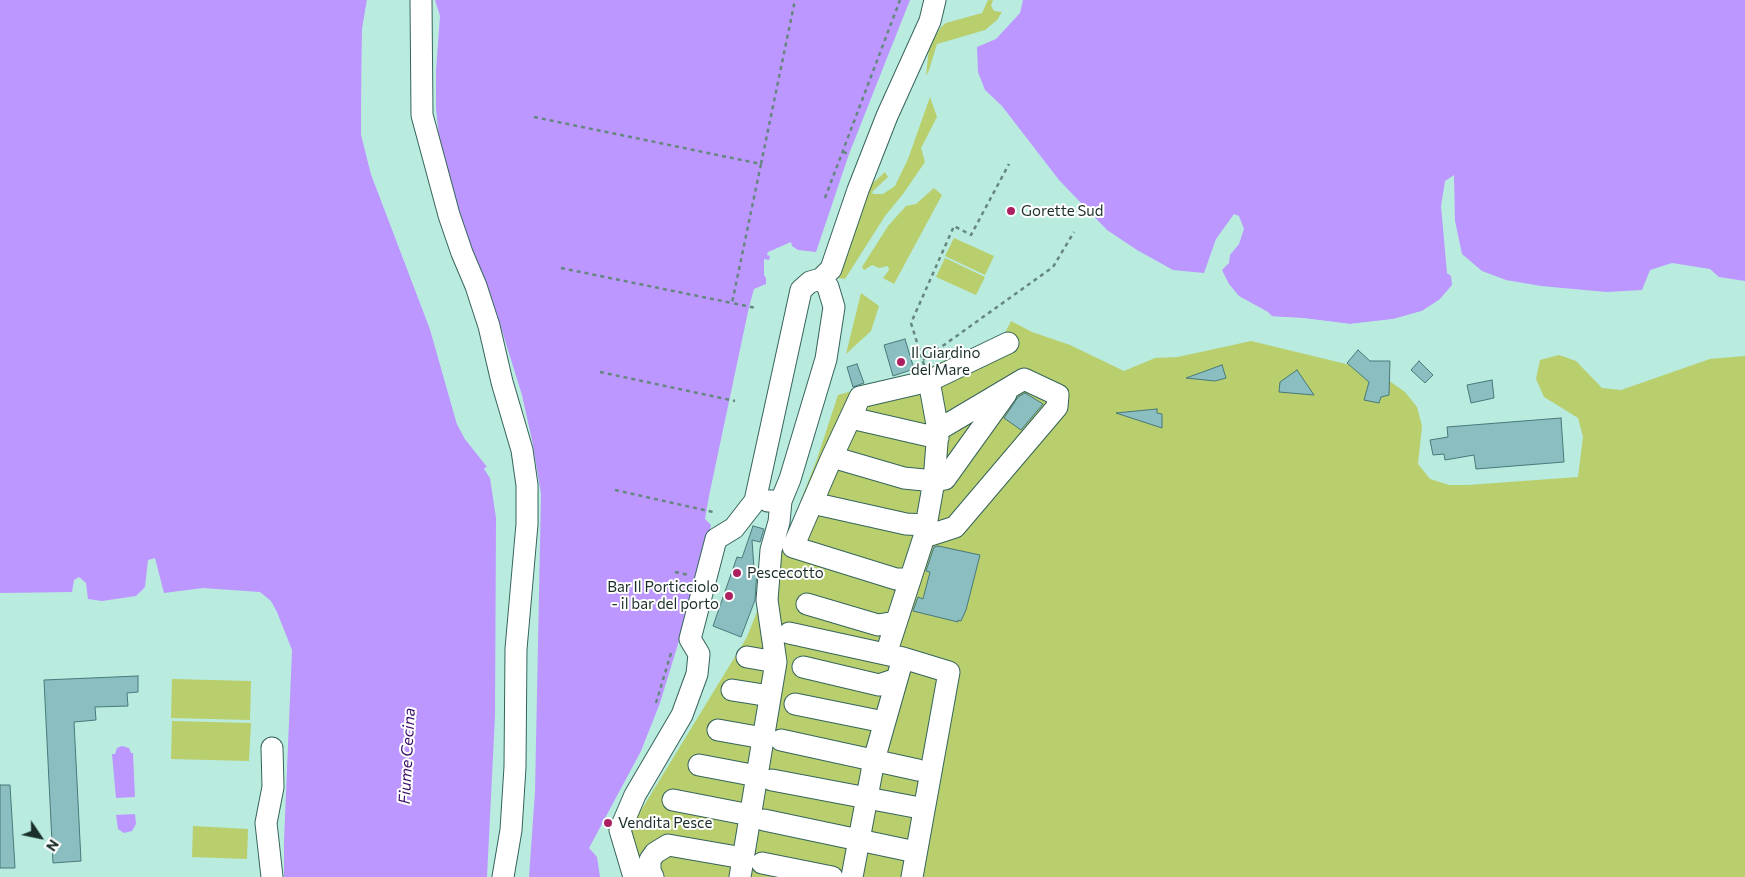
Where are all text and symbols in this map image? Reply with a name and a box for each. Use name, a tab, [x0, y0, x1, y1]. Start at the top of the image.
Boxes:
place label: Gorette Sud	[1021, 202, 1103, 220]
marker: Gorette Sud	[1005, 205, 1017, 217]
place label: Il Giardino del Mare	[911, 344, 980, 379]
marker: Il Giardino del Mare	[895, 356, 907, 368]
place label: Pescecotto	[747, 564, 824, 582]
marker: Pescecotto	[731, 567, 743, 579]
place label: Bar Il Porticciolo - il bar del porto	[607, 578, 719, 613]
marker: Bar Il Porticciolo - il bar del porto	[723, 590, 735, 602]
water label: Fiume Cecina	[395, 707, 419, 805]
north arrow	[15, 812, 65, 862]
place label: Vendita Pesce	[618, 814, 712, 832]
marker: Vendita Pesce	[602, 817, 614, 829]
text: N	[43, 837, 63, 855]

